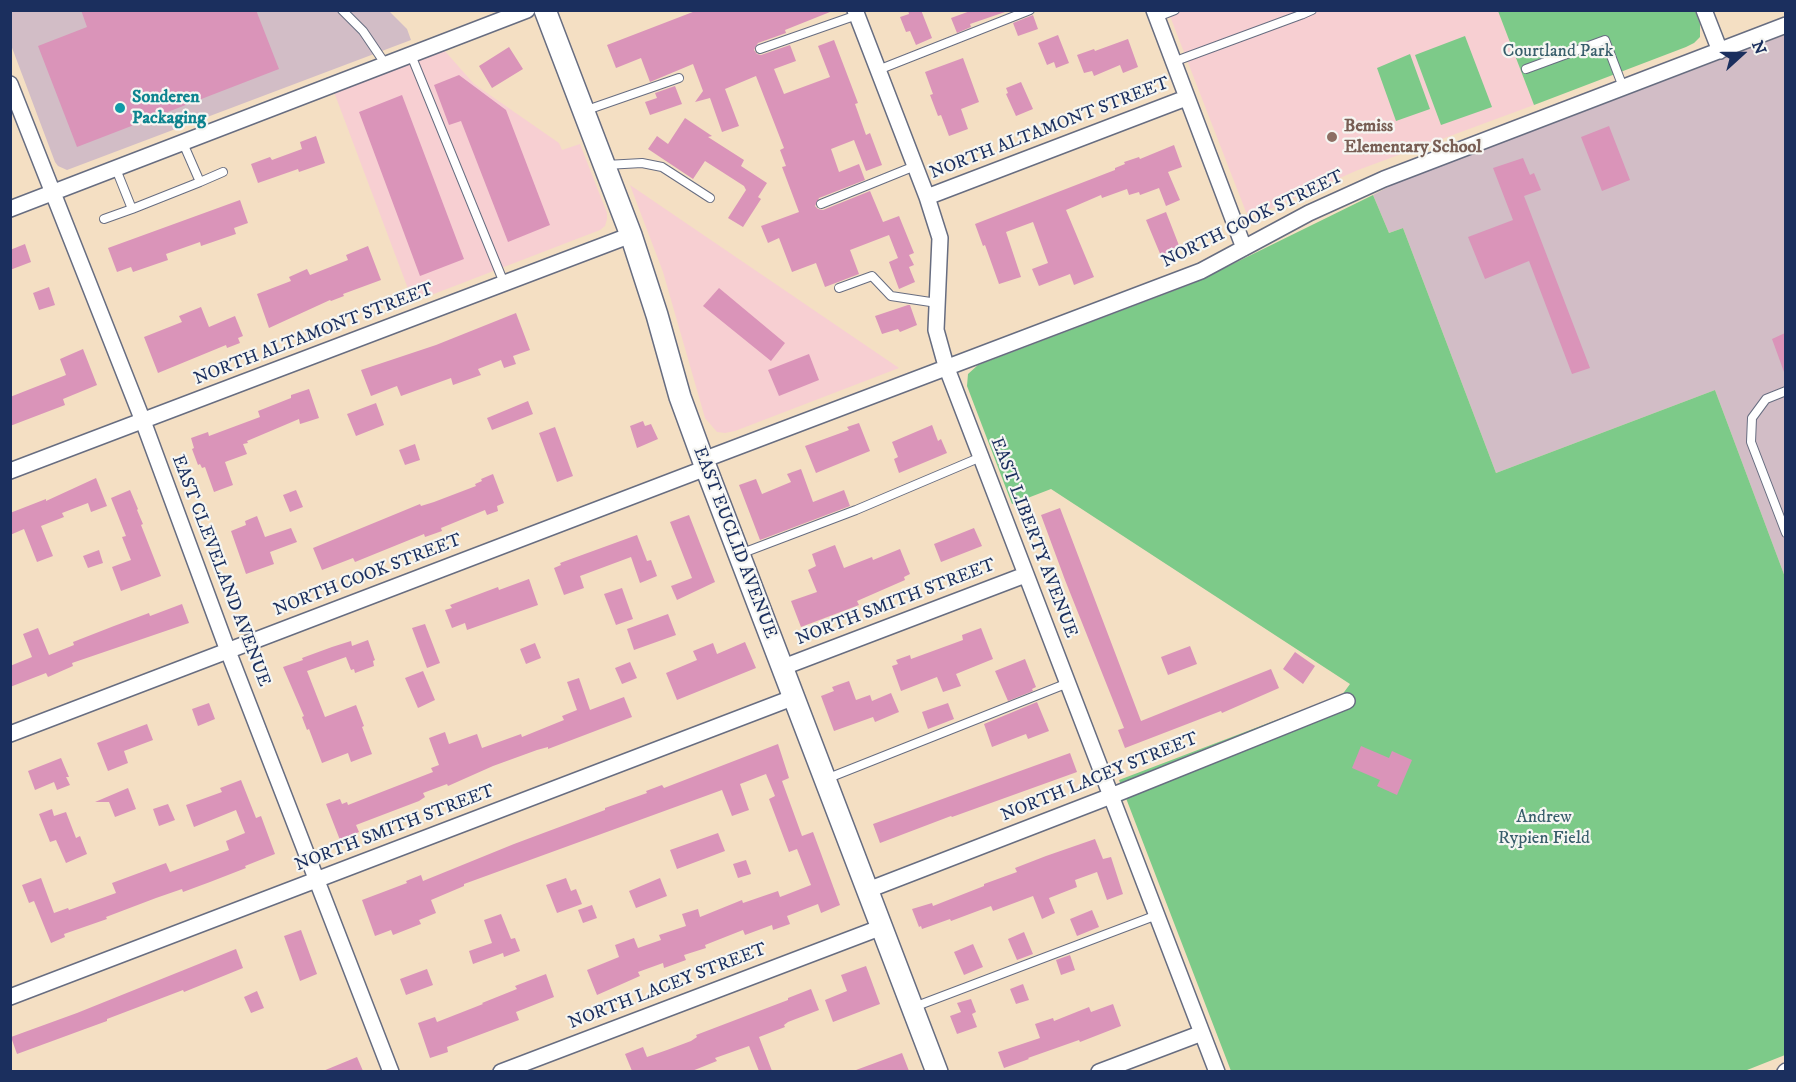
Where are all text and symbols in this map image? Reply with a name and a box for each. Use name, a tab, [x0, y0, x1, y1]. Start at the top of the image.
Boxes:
north arrow	[1712, 24, 1772, 84]
text: N	[1747, 38, 1770, 57]
park label: Courtland Park	[1503, 41, 1613, 63]
street label: NORTH ALTAMONT STREET	[927, 73, 1173, 185]
place label: Sonderen Packaging	[132, 87, 206, 130]
marker: Sonderen Packaging	[113, 101, 127, 115]
place label: Bemiss Elementary School	[1344, 116, 1482, 158]
marker: Bemiss Elementary School	[1325, 130, 1339, 144]
street label: NORTH COOK STREET	[1159, 167, 1347, 273]
street label: NORTH ALTAMONT STREET	[191, 279, 437, 391]
street label: EAST LIBERTY AVENUE	[985, 435, 1081, 641]
street label: EAST EUCLID AVENUE	[687, 444, 781, 642]
street label: EAST CLEVELAND AVENUE	[166, 452, 274, 690]
street label: NORTH COOK STREET	[271, 530, 465, 622]
street label: NORTH SMITH STREET	[793, 555, 999, 651]
street label: NORTH LACEY STREET	[998, 729, 1202, 827]
street label: NORTH SMITH STREET	[292, 781, 498, 877]
park label: Andrew Rypien Field	[1498, 807, 1590, 850]
street label: NORTH LACEY STREET	[566, 939, 770, 1035]

